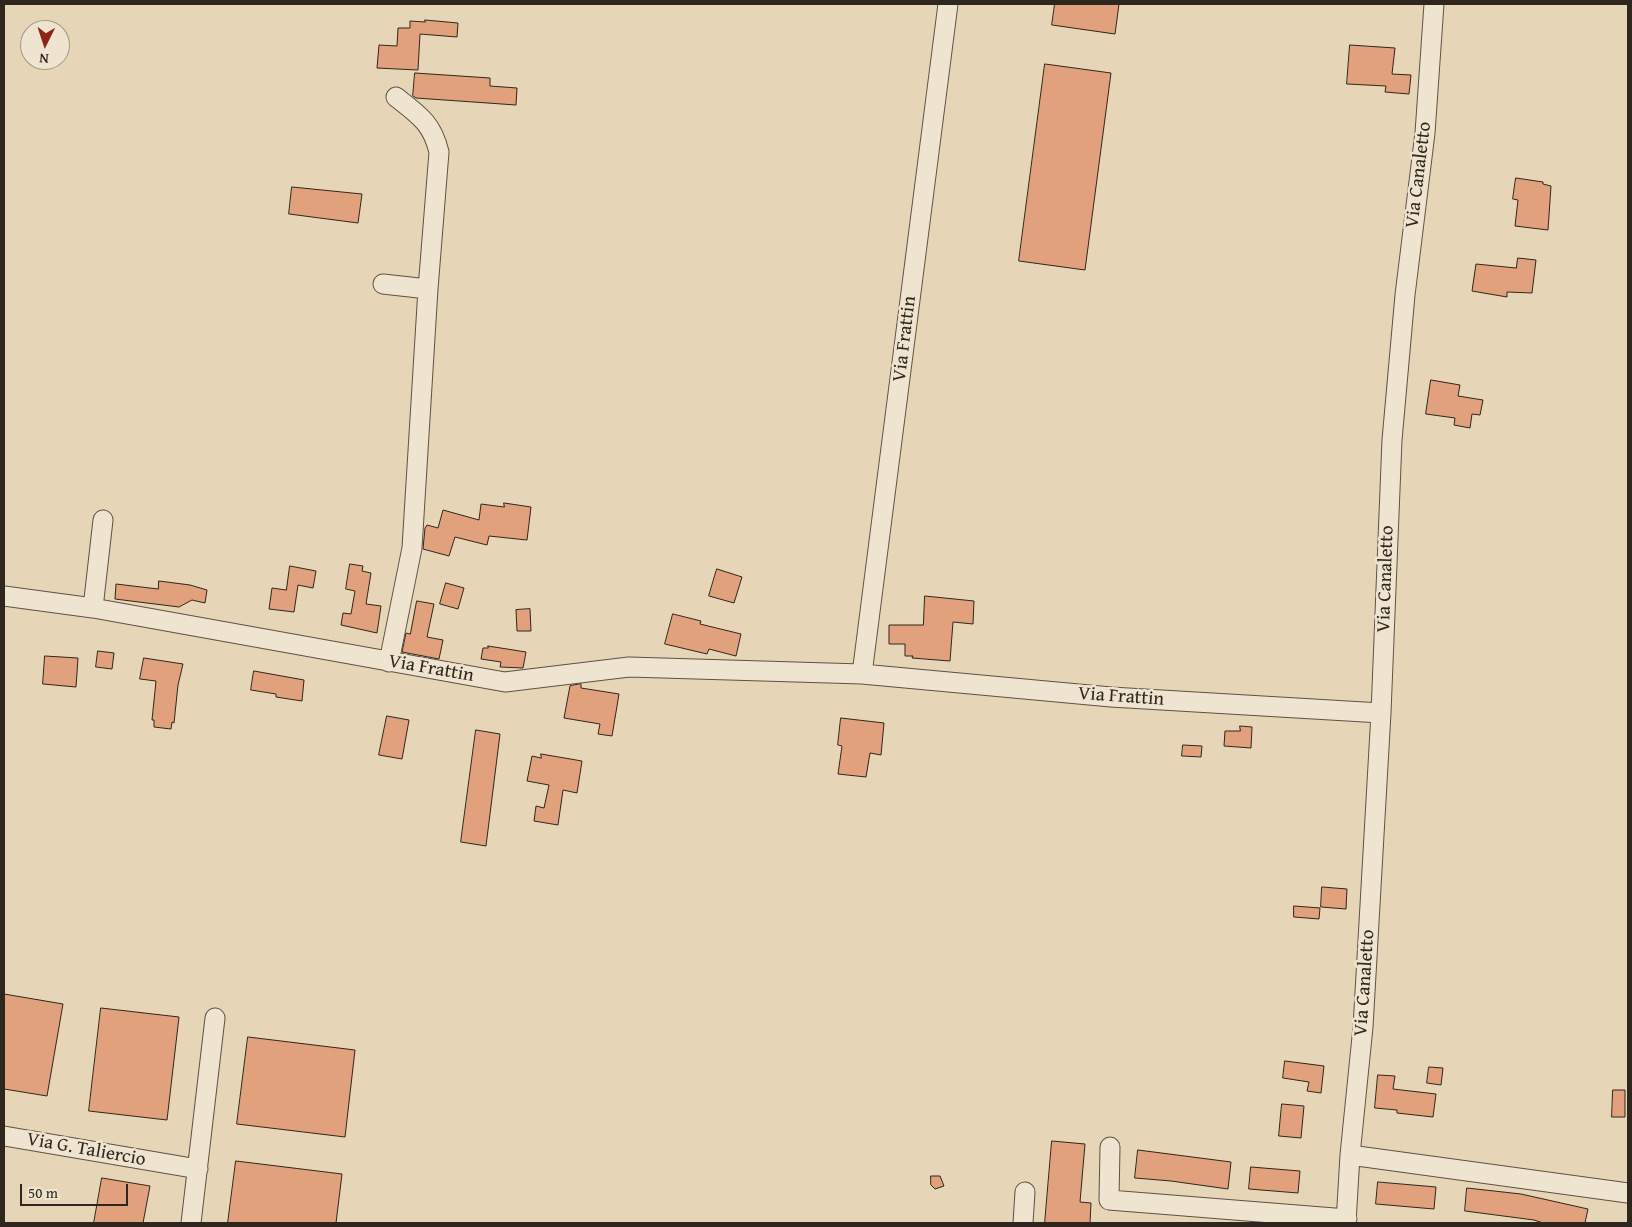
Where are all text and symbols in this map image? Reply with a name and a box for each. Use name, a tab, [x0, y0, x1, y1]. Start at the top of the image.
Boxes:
north arrow	[20, 20, 70, 70]
text: N	[39, 49, 49, 69]
street label: Via Canaletto	[1401, 120, 1437, 230]
street label: Via Frattin	[888, 295, 922, 383]
street label: Via Canaletto	[1373, 525, 1399, 633]
street label: Via Frattin	[387, 650, 475, 688]
street label: Via Frattin	[1077, 683, 1165, 711]
street label: Via Canaletto	[1350, 929, 1380, 1037]
street label: Via G. Taliercio	[25, 1128, 147, 1172]
scale bar	[22, 1174, 130, 1206]
text: 50 m	[28, 1182, 58, 1203]

